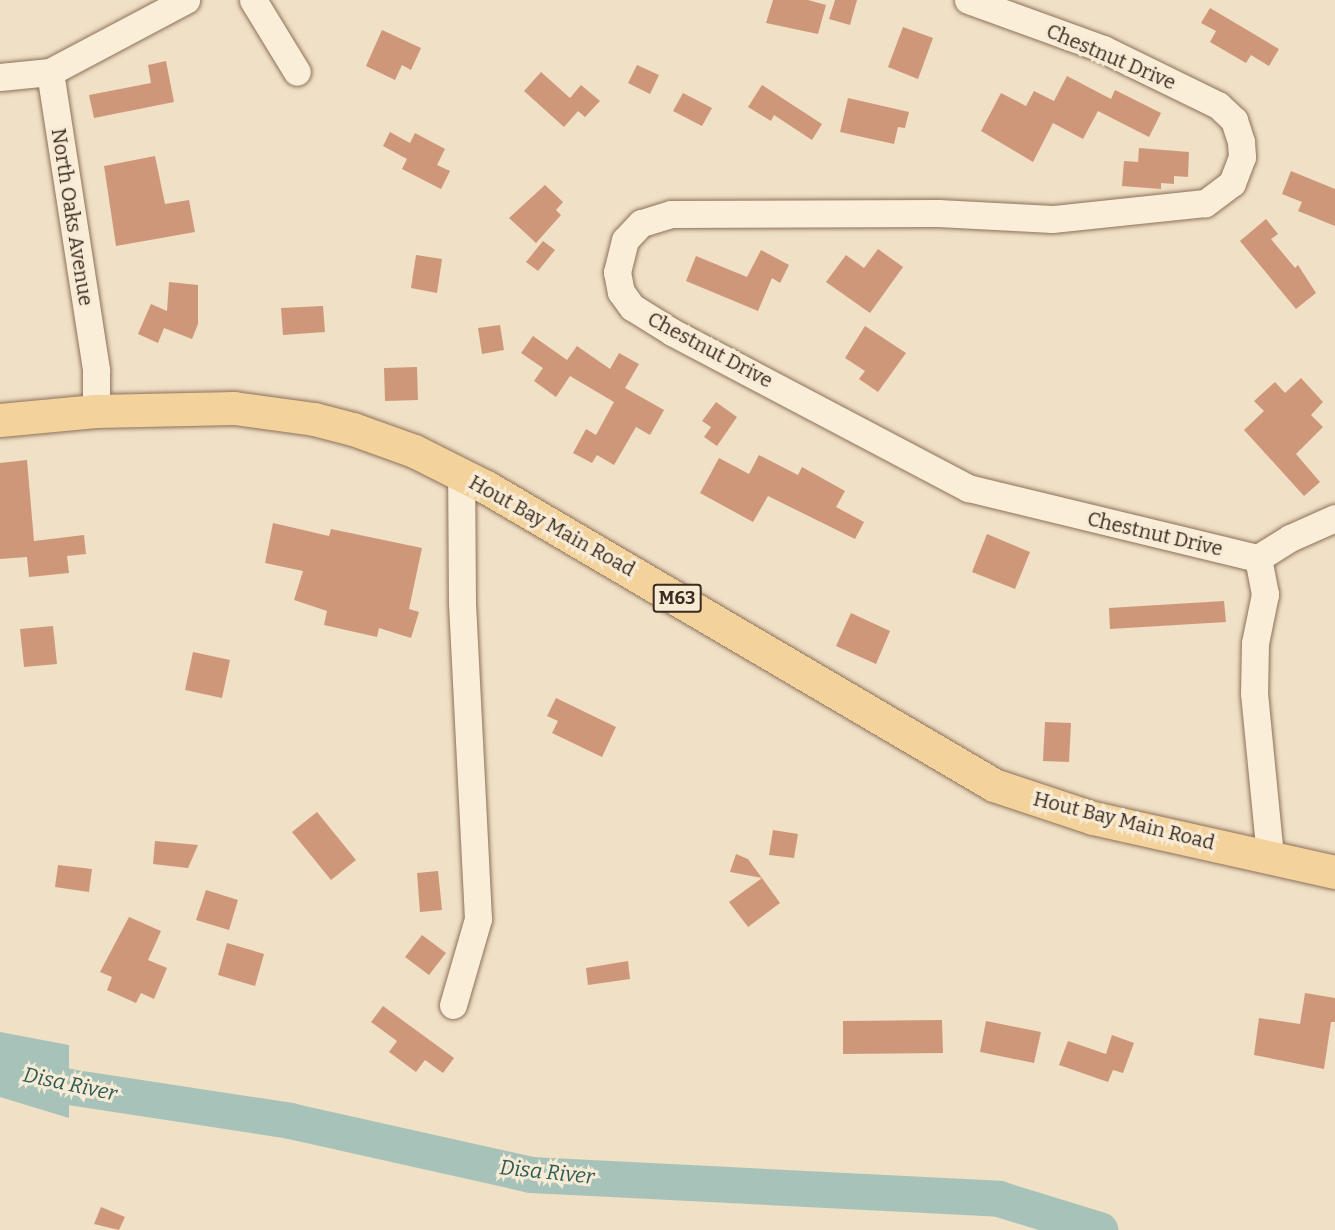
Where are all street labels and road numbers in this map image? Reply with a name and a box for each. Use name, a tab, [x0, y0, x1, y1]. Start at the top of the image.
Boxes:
street label: Chestnut Drive	[1043, 19, 1179, 95]
street label: North Oaks Avenue	[46, 127, 98, 307]
street label: Chestnut Drive	[643, 307, 777, 393]
street label: Hout Bay Main Road	[465, 470, 639, 582]
street label: Chestnut Drive	[1085, 507, 1225, 561]
road number: M63	[652, 583, 702, 613]
street label: Hout Bay Main Road	[1031, 787, 1217, 855]

